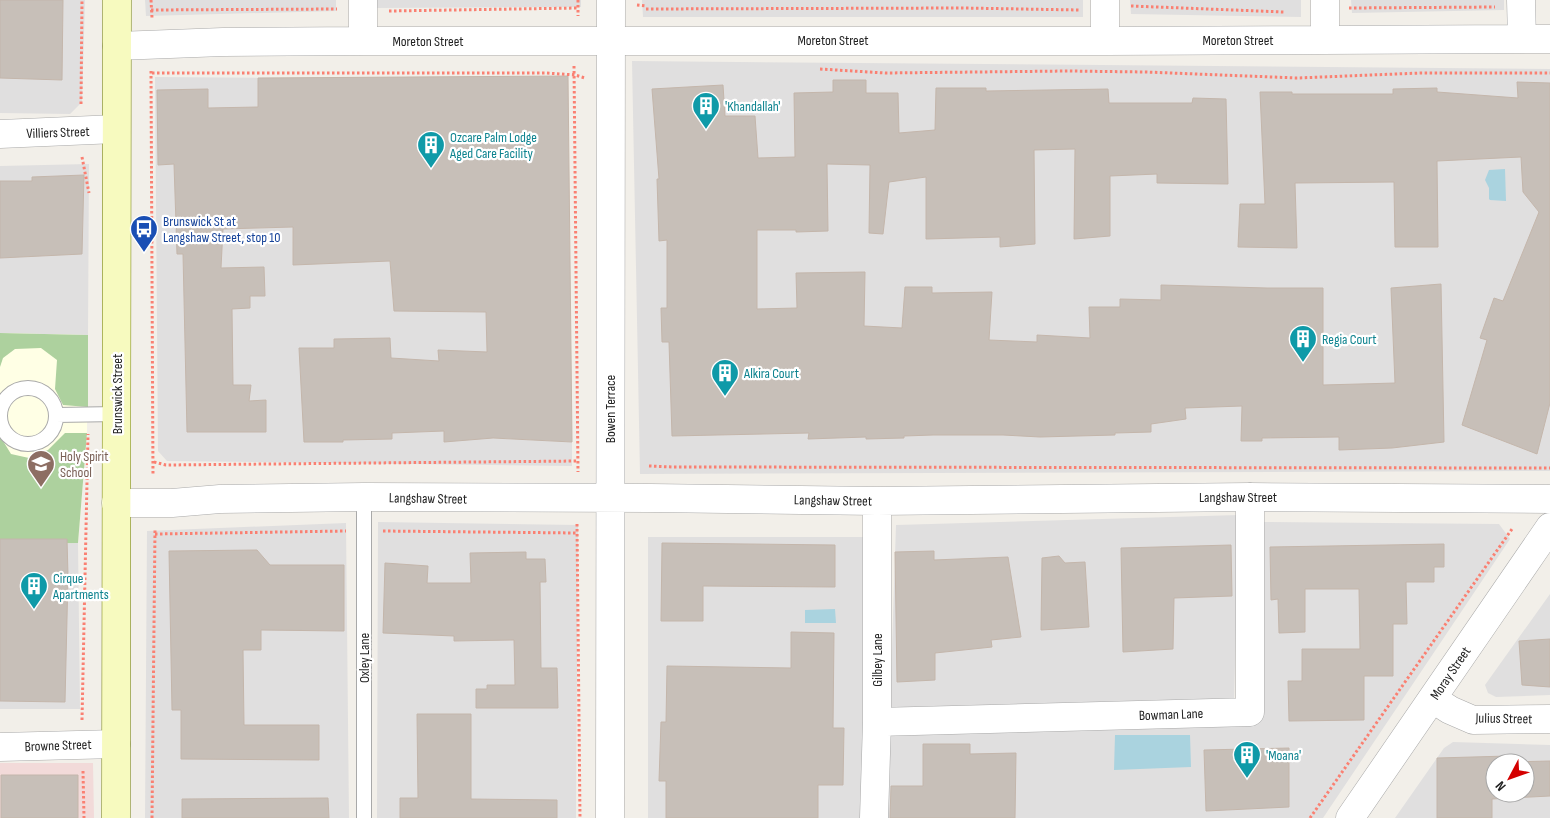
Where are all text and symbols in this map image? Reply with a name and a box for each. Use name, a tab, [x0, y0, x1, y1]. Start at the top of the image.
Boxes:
street label: Moreton Street	[797, 32, 869, 49]
street label: Moreton Street	[1202, 32, 1274, 49]
street label: Moreton Street	[392, 33, 464, 50]
building icon: 'Khandallah'	[691, 91, 721, 130]
place label: 'Khandallah'	[725, 98, 780, 115]
street label: Villiers Street	[26, 123, 90, 142]
place label: Ozcare Palm Lodge Aged Care Facility	[449, 129, 537, 162]
building icon: Ozcare Palm Lodge Aged Care Facility	[416, 130, 446, 169]
place label: Brunswick St at Langshaw Street, stop 10	[163, 213, 280, 246]
bus stop icon: Brunswick St at Langshaw Street, stop 10	[129, 214, 159, 253]
building icon: Regia Court	[1288, 324, 1318, 363]
place label: Regia Court	[1322, 331, 1377, 348]
street label: Brunswick Street	[109, 354, 126, 434]
building icon: Alkira Court	[710, 358, 740, 397]
place label: Alkira Court	[743, 365, 799, 382]
street label: Bowen Terrace	[602, 375, 619, 443]
place label: Holy Spirit School	[60, 448, 108, 481]
school or university icon: Holy Spirit School	[26, 449, 56, 488]
street label: Langshaw Street	[389, 489, 467, 508]
street label: Langshaw Street	[1199, 489, 1277, 506]
street label: Langshaw Street	[794, 491, 872, 510]
place label: Cirque Apartments	[52, 570, 109, 603]
building icon: Cirque Apartments	[19, 571, 49, 610]
street label: Oxley Lane	[356, 633, 373, 683]
street label: Gilbey Lane	[869, 633, 886, 687]
street label: Moray Street	[1426, 643, 1474, 703]
street label: Bowman Lane	[1138, 705, 1204, 724]
street label: Julius Street	[1474, 709, 1533, 727]
street label: Browne Street	[24, 736, 92, 755]
building icon: 'Moana'	[1232, 740, 1262, 779]
place label: 'Moana'	[1266, 747, 1301, 764]
north arrow	[1485, 753, 1535, 803]
text: N	[1492, 778, 1509, 795]

